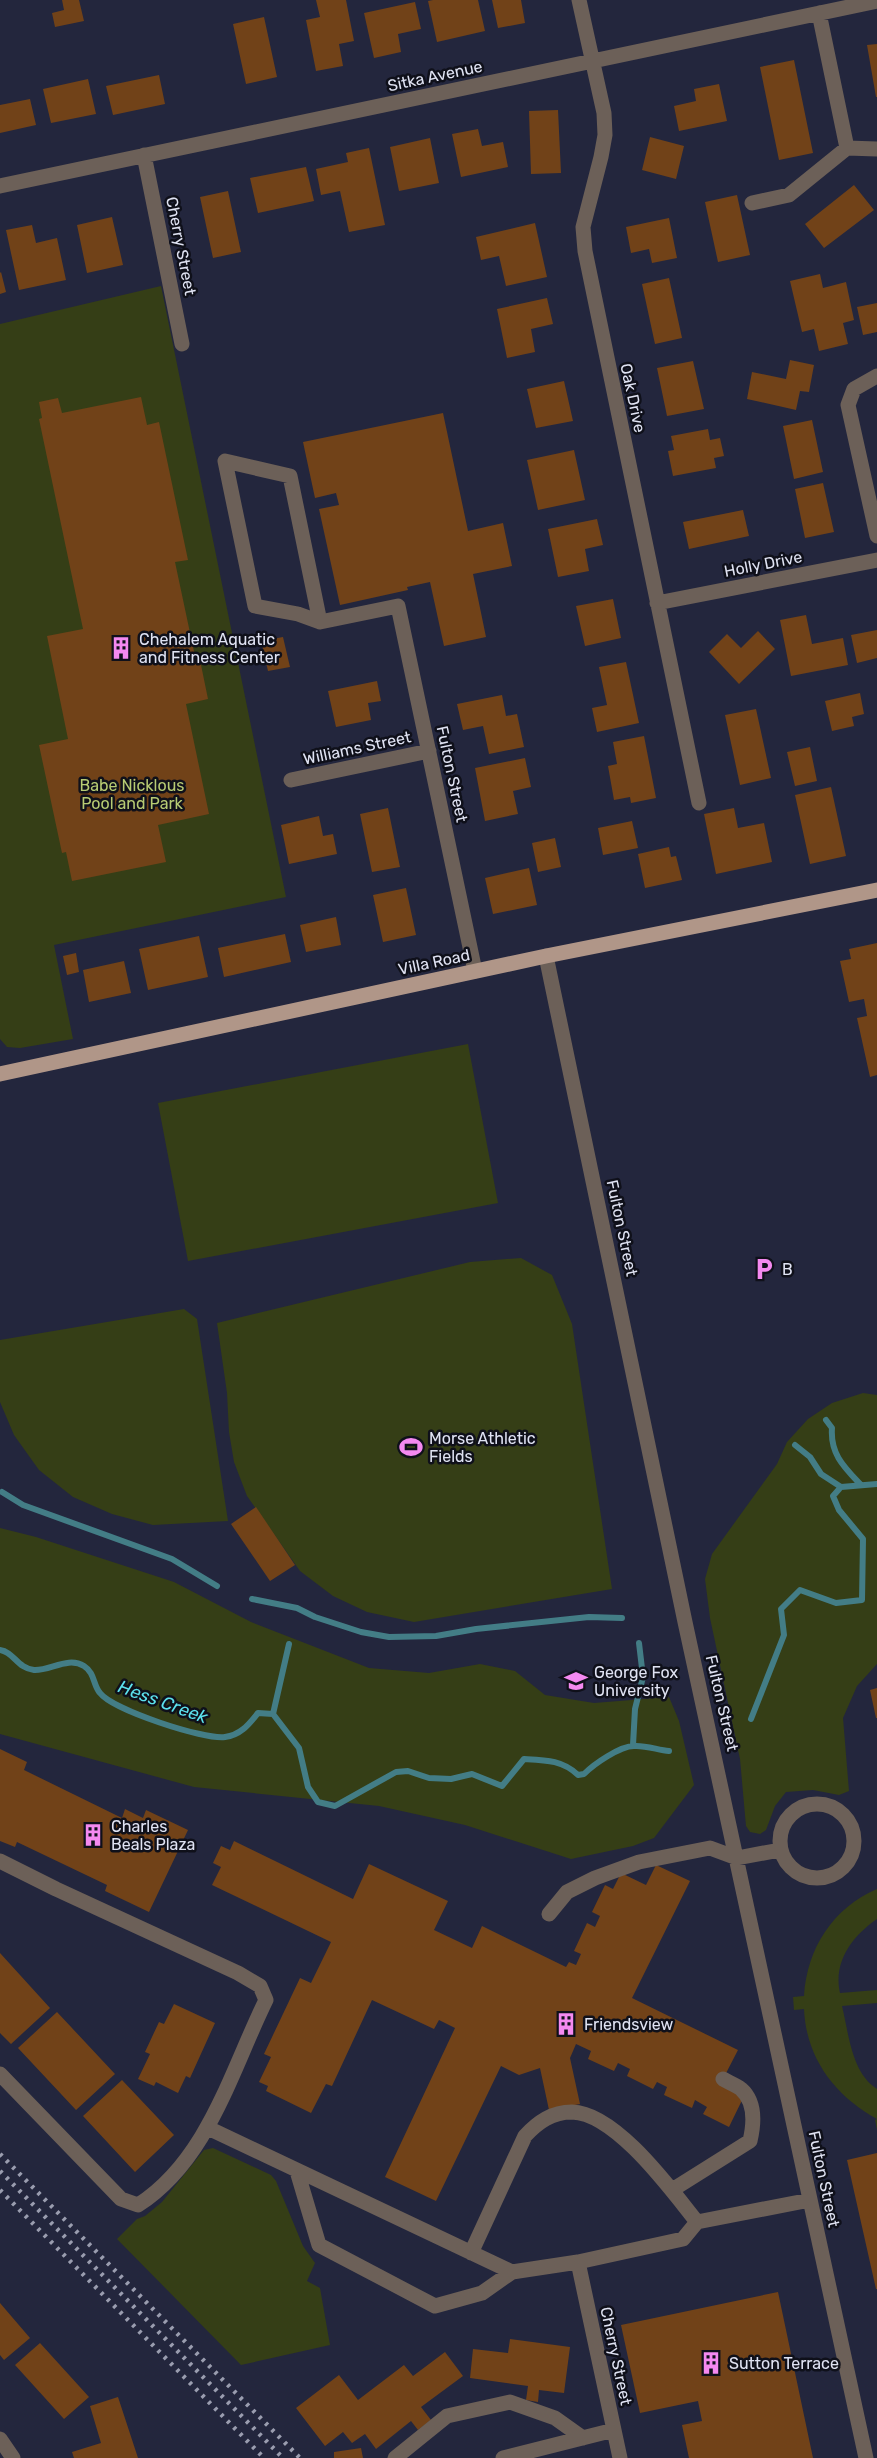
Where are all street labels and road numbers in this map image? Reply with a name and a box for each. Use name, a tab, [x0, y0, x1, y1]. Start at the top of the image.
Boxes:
street label: Sitka Avenue	[386, 57, 484, 95]
street label: Cherry Street	[162, 195, 200, 297]
street label: Oak Drive	[616, 362, 650, 434]
street label: Holly Drive	[722, 547, 804, 581]
street label: Fulton Street	[433, 724, 471, 824]
street label: Williams Street	[301, 727, 413, 769]
street label: Villa Road	[396, 945, 472, 979]
street label: Fulton Street	[603, 1178, 641, 1278]
street label: Fulton Street	[702, 1653, 742, 1753]
street label: Fulton Street	[805, 2129, 843, 2229]
street label: Cherry Street	[596, 2305, 636, 2407]

